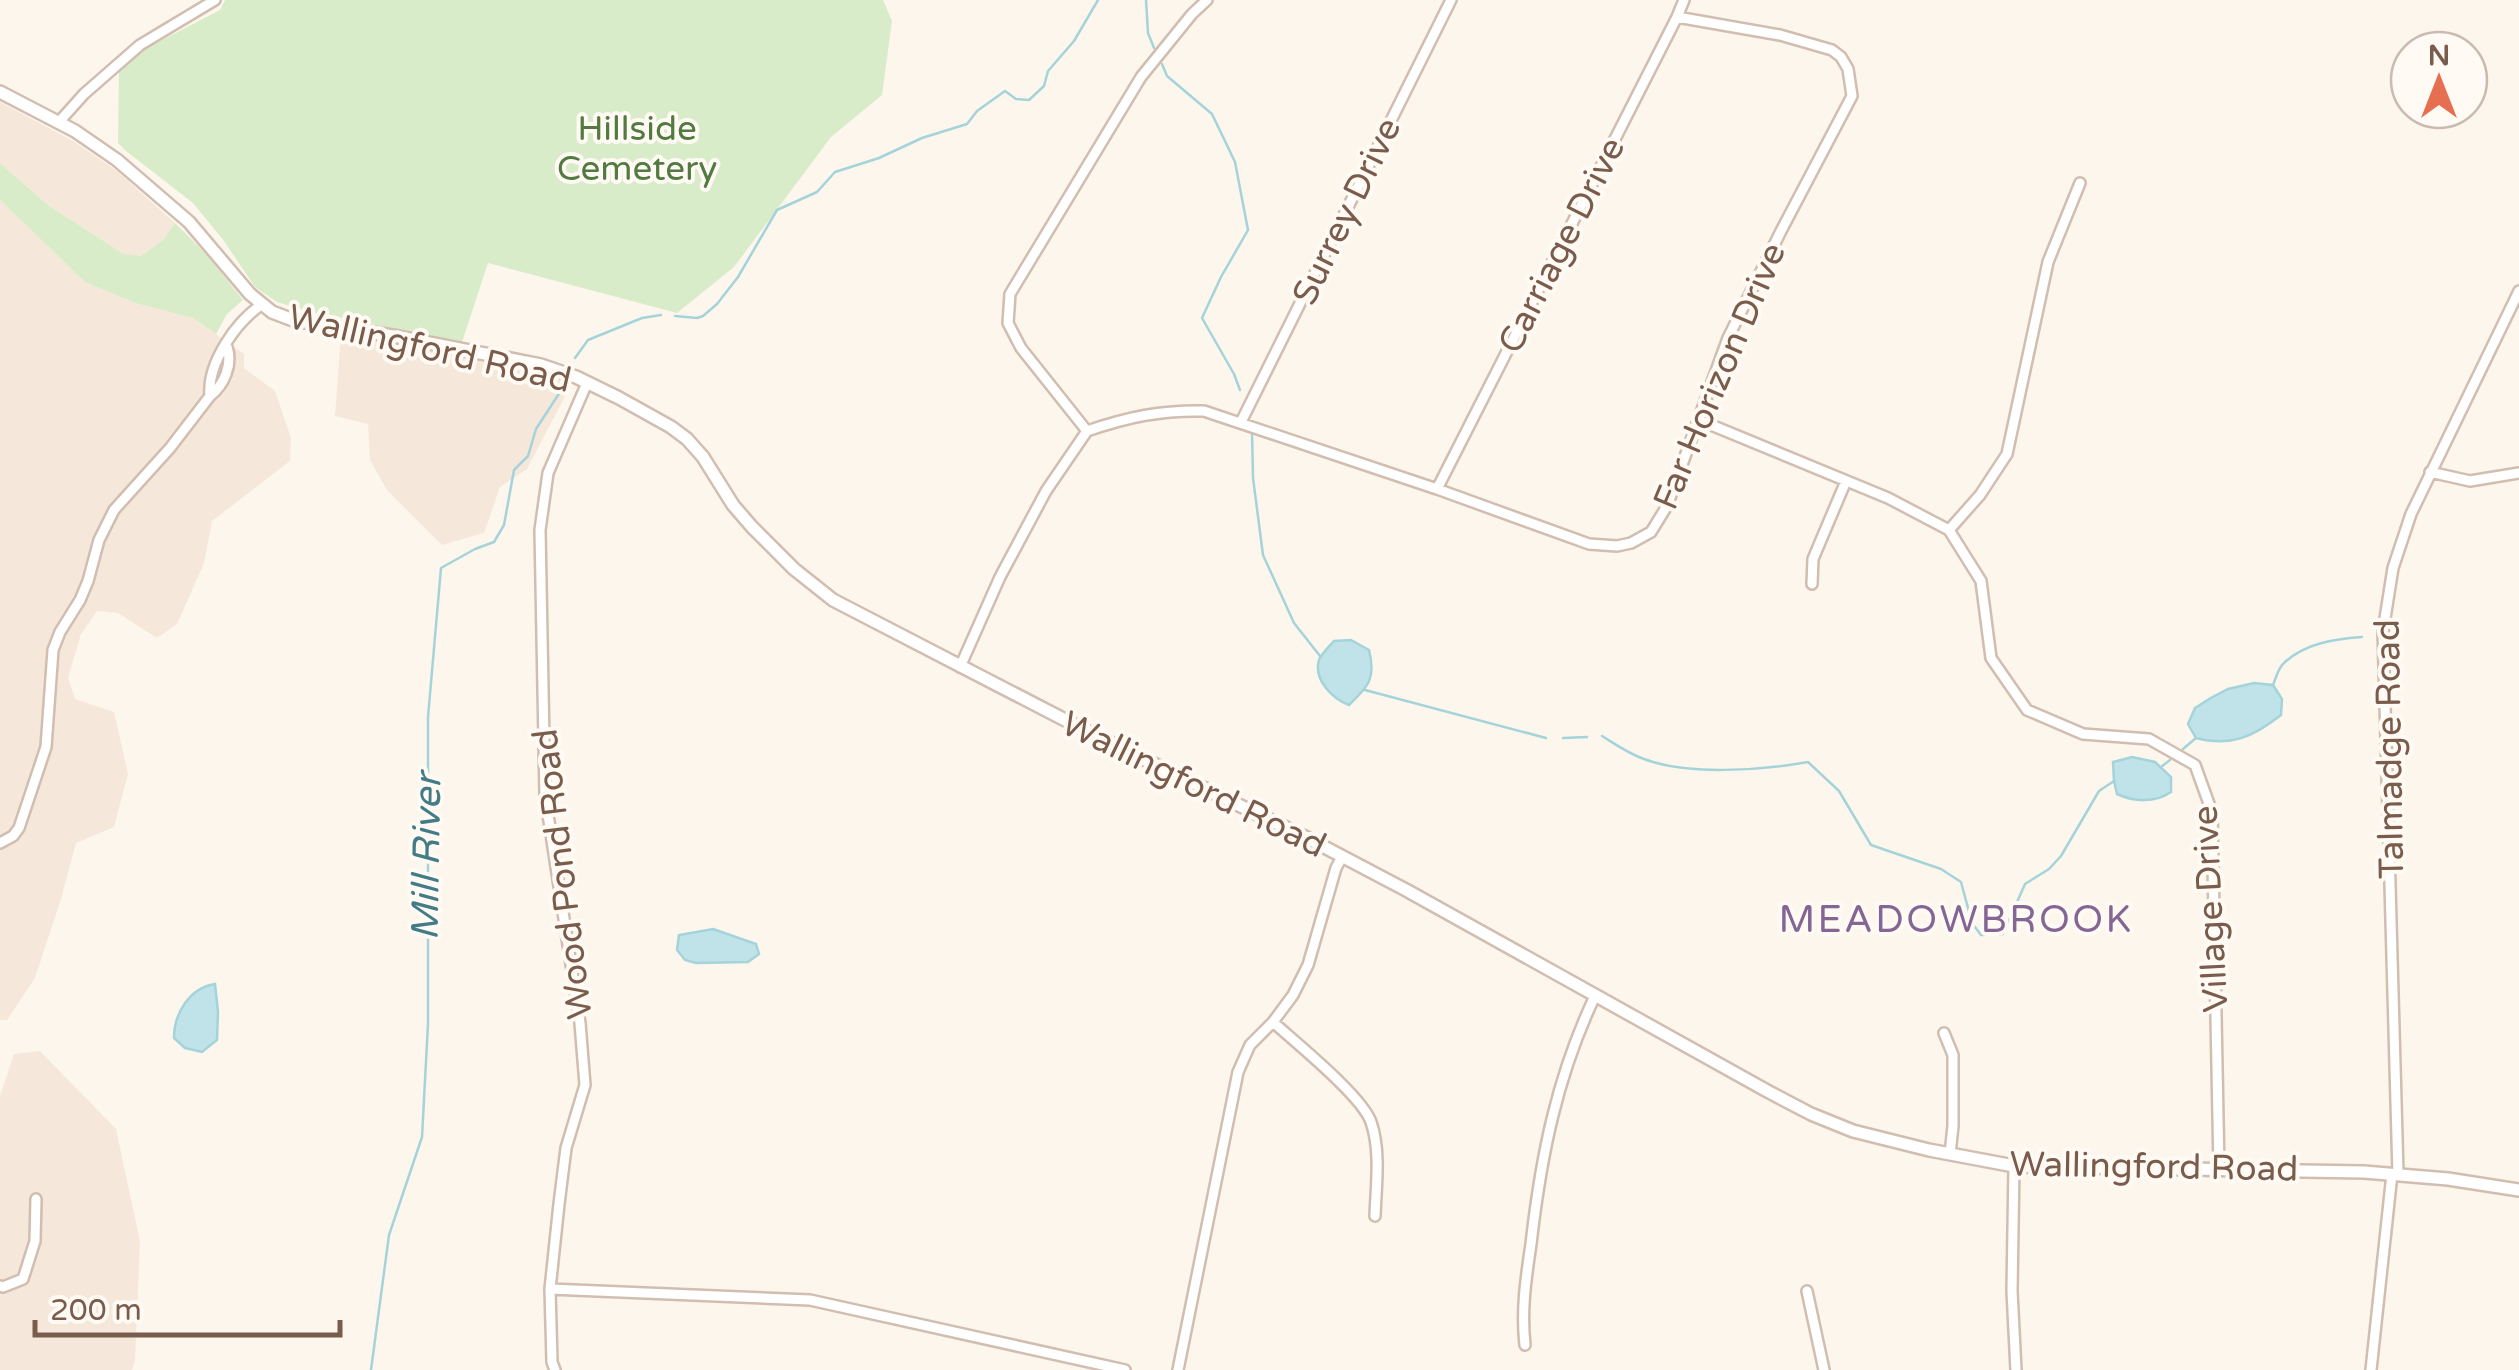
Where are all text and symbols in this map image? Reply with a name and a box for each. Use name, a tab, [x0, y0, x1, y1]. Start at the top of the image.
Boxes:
north arrow	[2389, 30, 2489, 130]
text: N	[2428, 39, 2450, 73]
park label: Hillside Cemetery	[557, 108, 717, 190]
street label: Surrey Drive	[1284, 111, 1410, 312]
street label: Carriage Drive	[1490, 131, 1634, 360]
street label: Far Horizon Drive	[1645, 237, 1795, 516]
street label: Wallingford Road	[284, 296, 575, 402]
street label: Talmadge Road	[2367, 619, 2413, 879]
street label: Wallingford Road	[1055, 703, 1333, 867]
street label: Wood Pond Road	[524, 726, 602, 1022]
water label: Mill River	[403, 769, 452, 941]
street label: Village Drive	[2185, 805, 2237, 1013]
district label: MEADOWBROOK	[1778, 897, 2134, 943]
street label: Wallingford Road	[2009, 1143, 2299, 1191]
scale bar	[35, 1275, 340, 1337]
text: 200 m	[50, 1292, 142, 1329]

